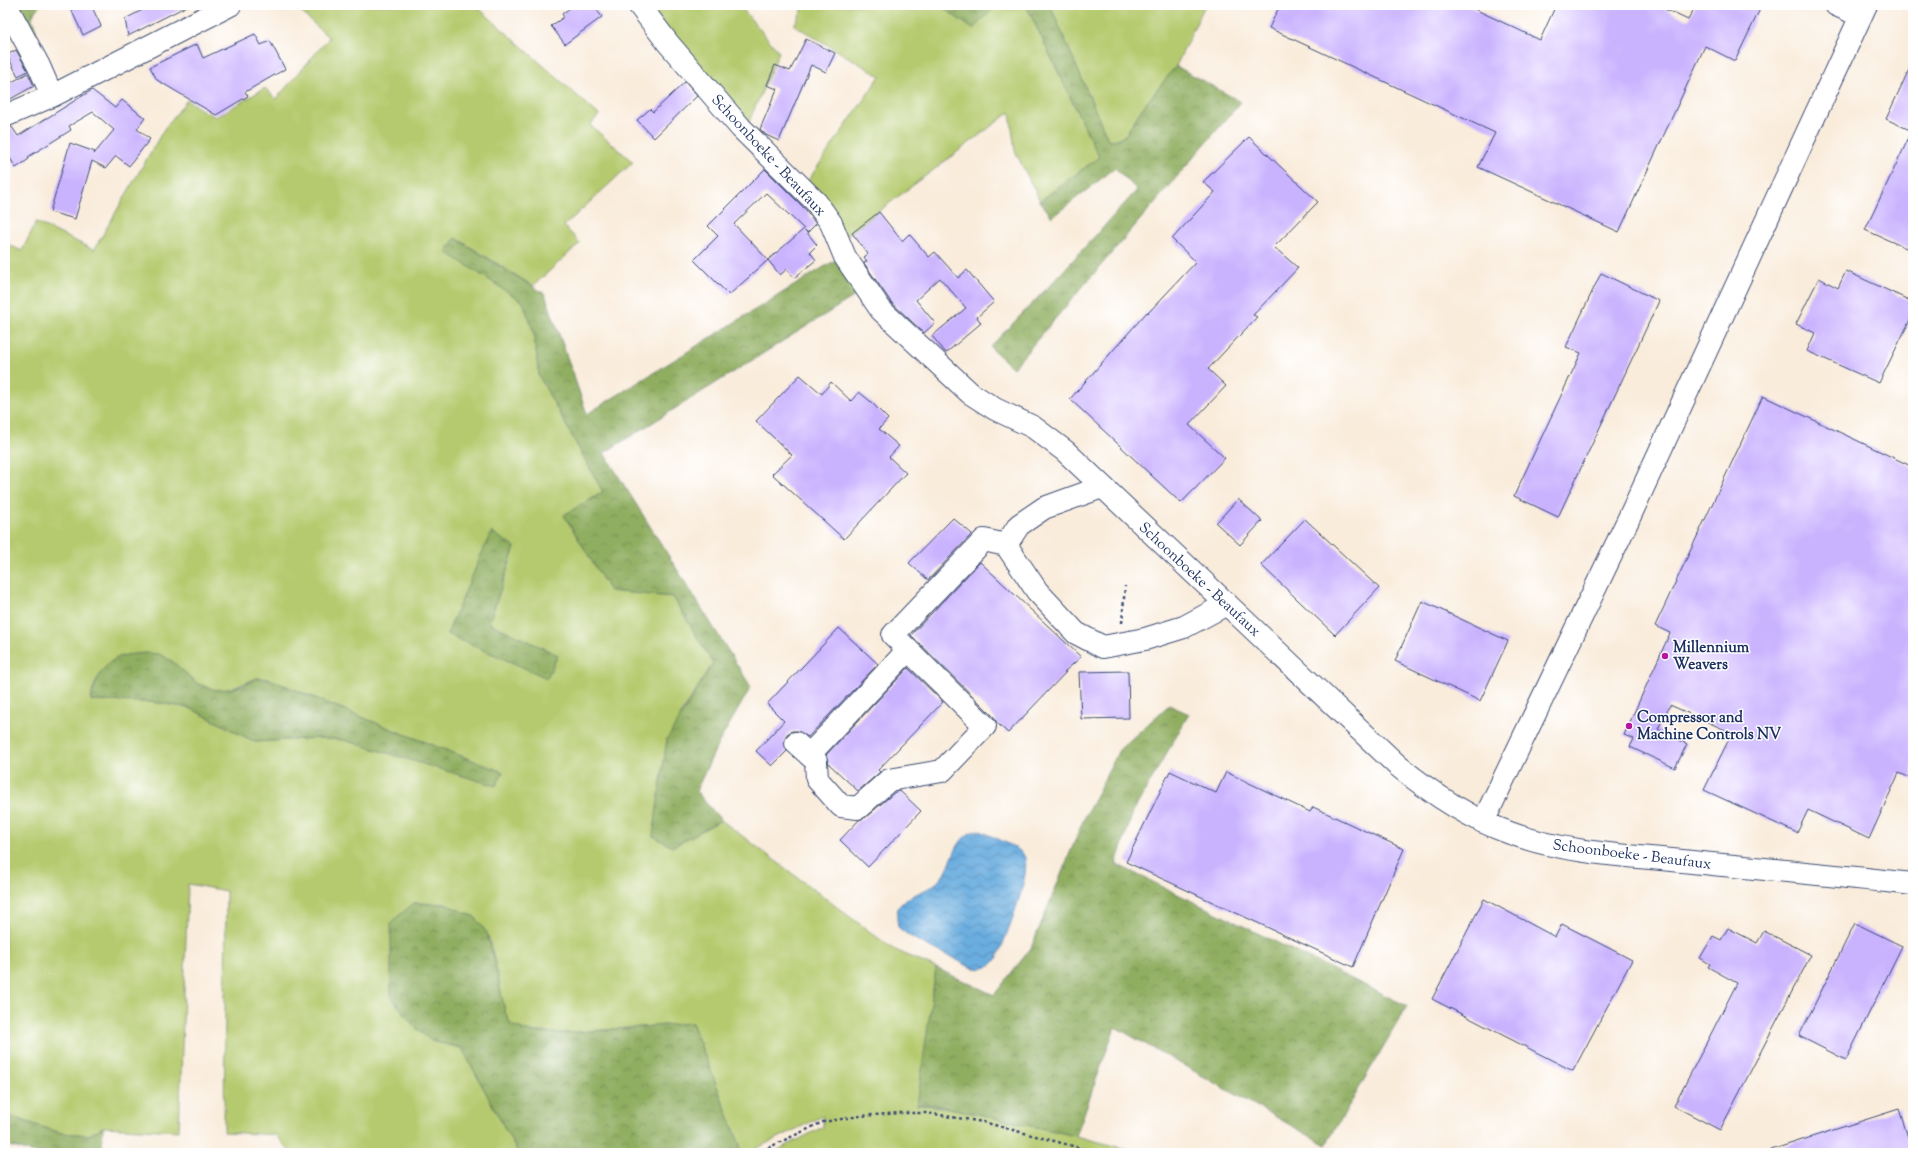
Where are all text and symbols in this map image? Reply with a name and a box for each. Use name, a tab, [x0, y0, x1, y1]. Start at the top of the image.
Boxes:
street label: Schoonboeke - Beaufaux	[706, 90, 830, 222]
street label: Schoonboeke - Beaufaux	[1133, 518, 1265, 642]
place label: Millennium Weavers	[1673, 638, 1750, 676]
marker: Millennium Weavers	[1660, 651, 1670, 661]
place label: Compressor and Machine Controls NV	[1637, 708, 1782, 746]
marker: Compressor and Machine Controls NV	[1624, 721, 1634, 731]
street label: Schoonboeke - Beaufaux	[1551, 835, 1712, 876]

